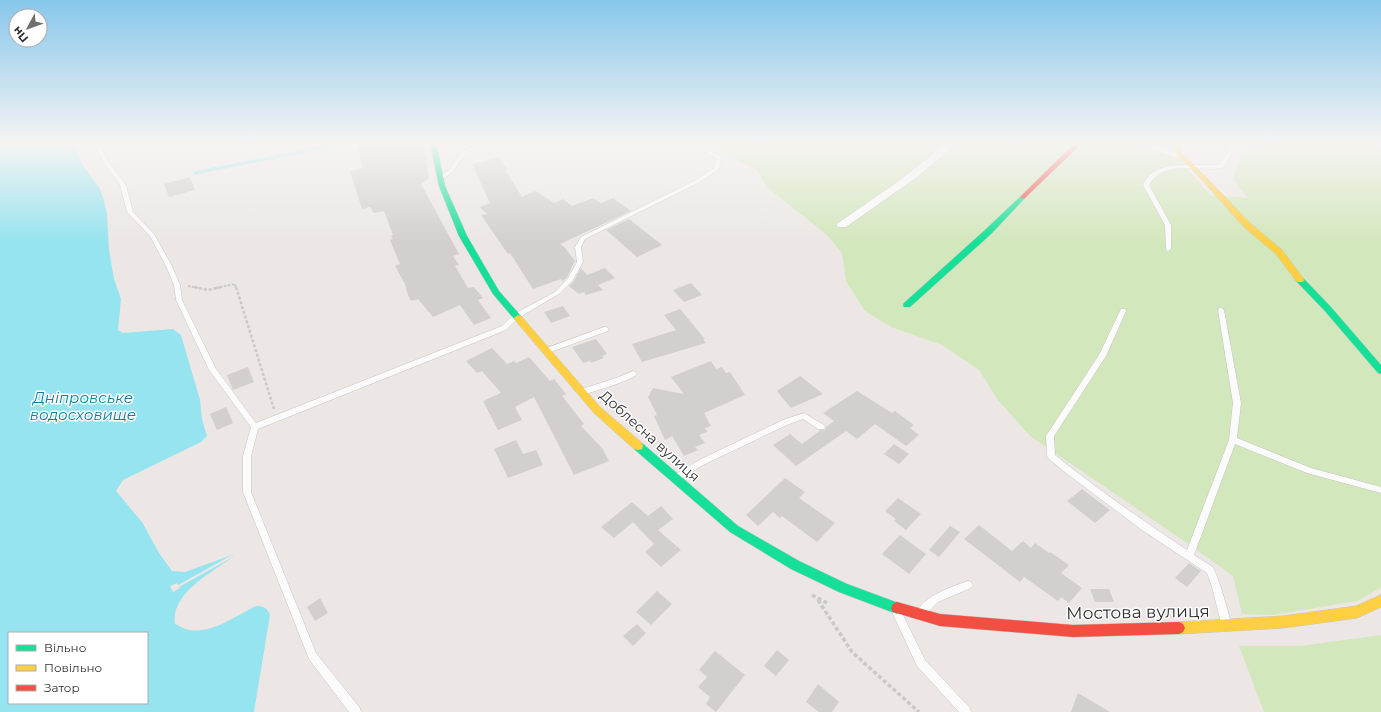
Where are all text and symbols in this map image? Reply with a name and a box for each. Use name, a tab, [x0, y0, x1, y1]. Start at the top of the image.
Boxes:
north arrow	[8, 8, 48, 48]
text: Пн	[10, 24, 31, 45]
street label: Доблесна вулиця	[596, 386, 704, 486]
water label: Дніпровське водосховище	[30, 388, 136, 424]
street label: Мостова вулиця	[1066, 601, 1210, 623]
legend	[8, 632, 148, 704]
text: Вільно	[44, 640, 87, 655]
text: Повільно	[44, 660, 103, 675]
text: Затор	[44, 680, 80, 695]

